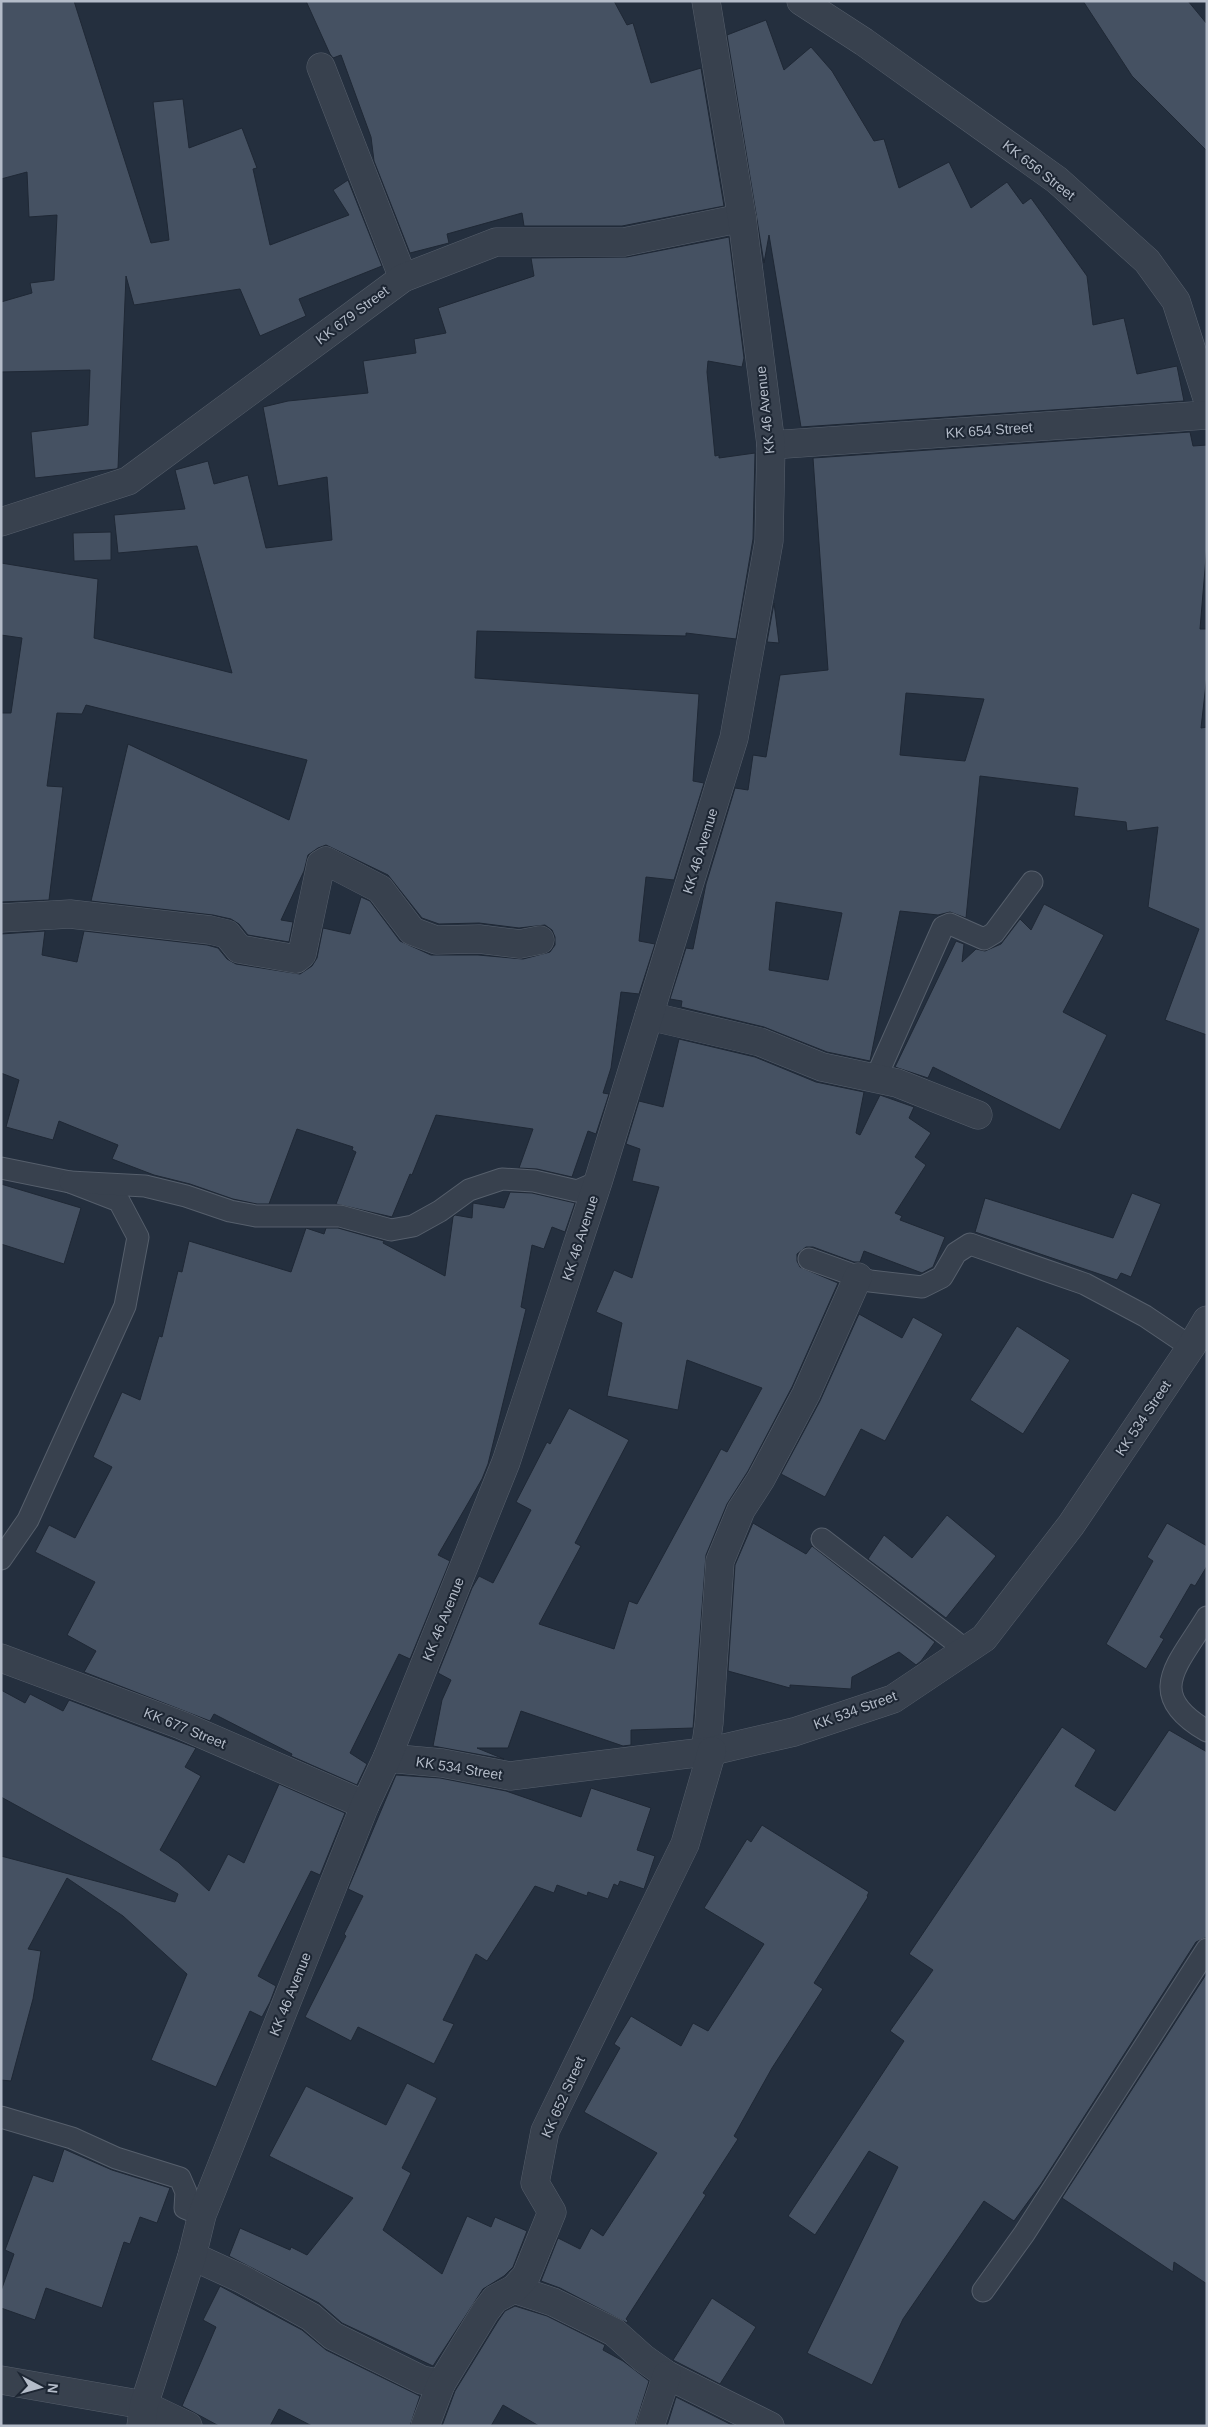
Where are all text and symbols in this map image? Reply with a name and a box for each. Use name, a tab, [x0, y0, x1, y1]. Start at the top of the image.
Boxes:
street label: KK 656 Street	[1000, 137, 1078, 203]
street label: KK 679 Street	[312, 282, 392, 348]
street label: KK 46 Avenue	[752, 365, 778, 455]
street label: KK 654 Street	[945, 419, 1033, 441]
street label: KK 46 Avenue	[679, 806, 721, 896]
street label: KK 46 Avenue	[559, 1193, 601, 1283]
street label: KK 534 Street	[1112, 1377, 1174, 1459]
street label: KK 46 Avenue	[419, 1575, 467, 1663]
street label: KK 534 Street	[811, 1688, 899, 1732]
street label: KK 677 Street	[142, 1704, 229, 1752]
street label: KK 534 Street	[415, 1753, 503, 1783]
street label: KK 46 Avenue	[266, 1950, 314, 2038]
street label: KK 652 Street	[538, 2054, 588, 2140]
north arrow	[15, 2362, 65, 2412]
text: N	[44, 2382, 61, 2394]

